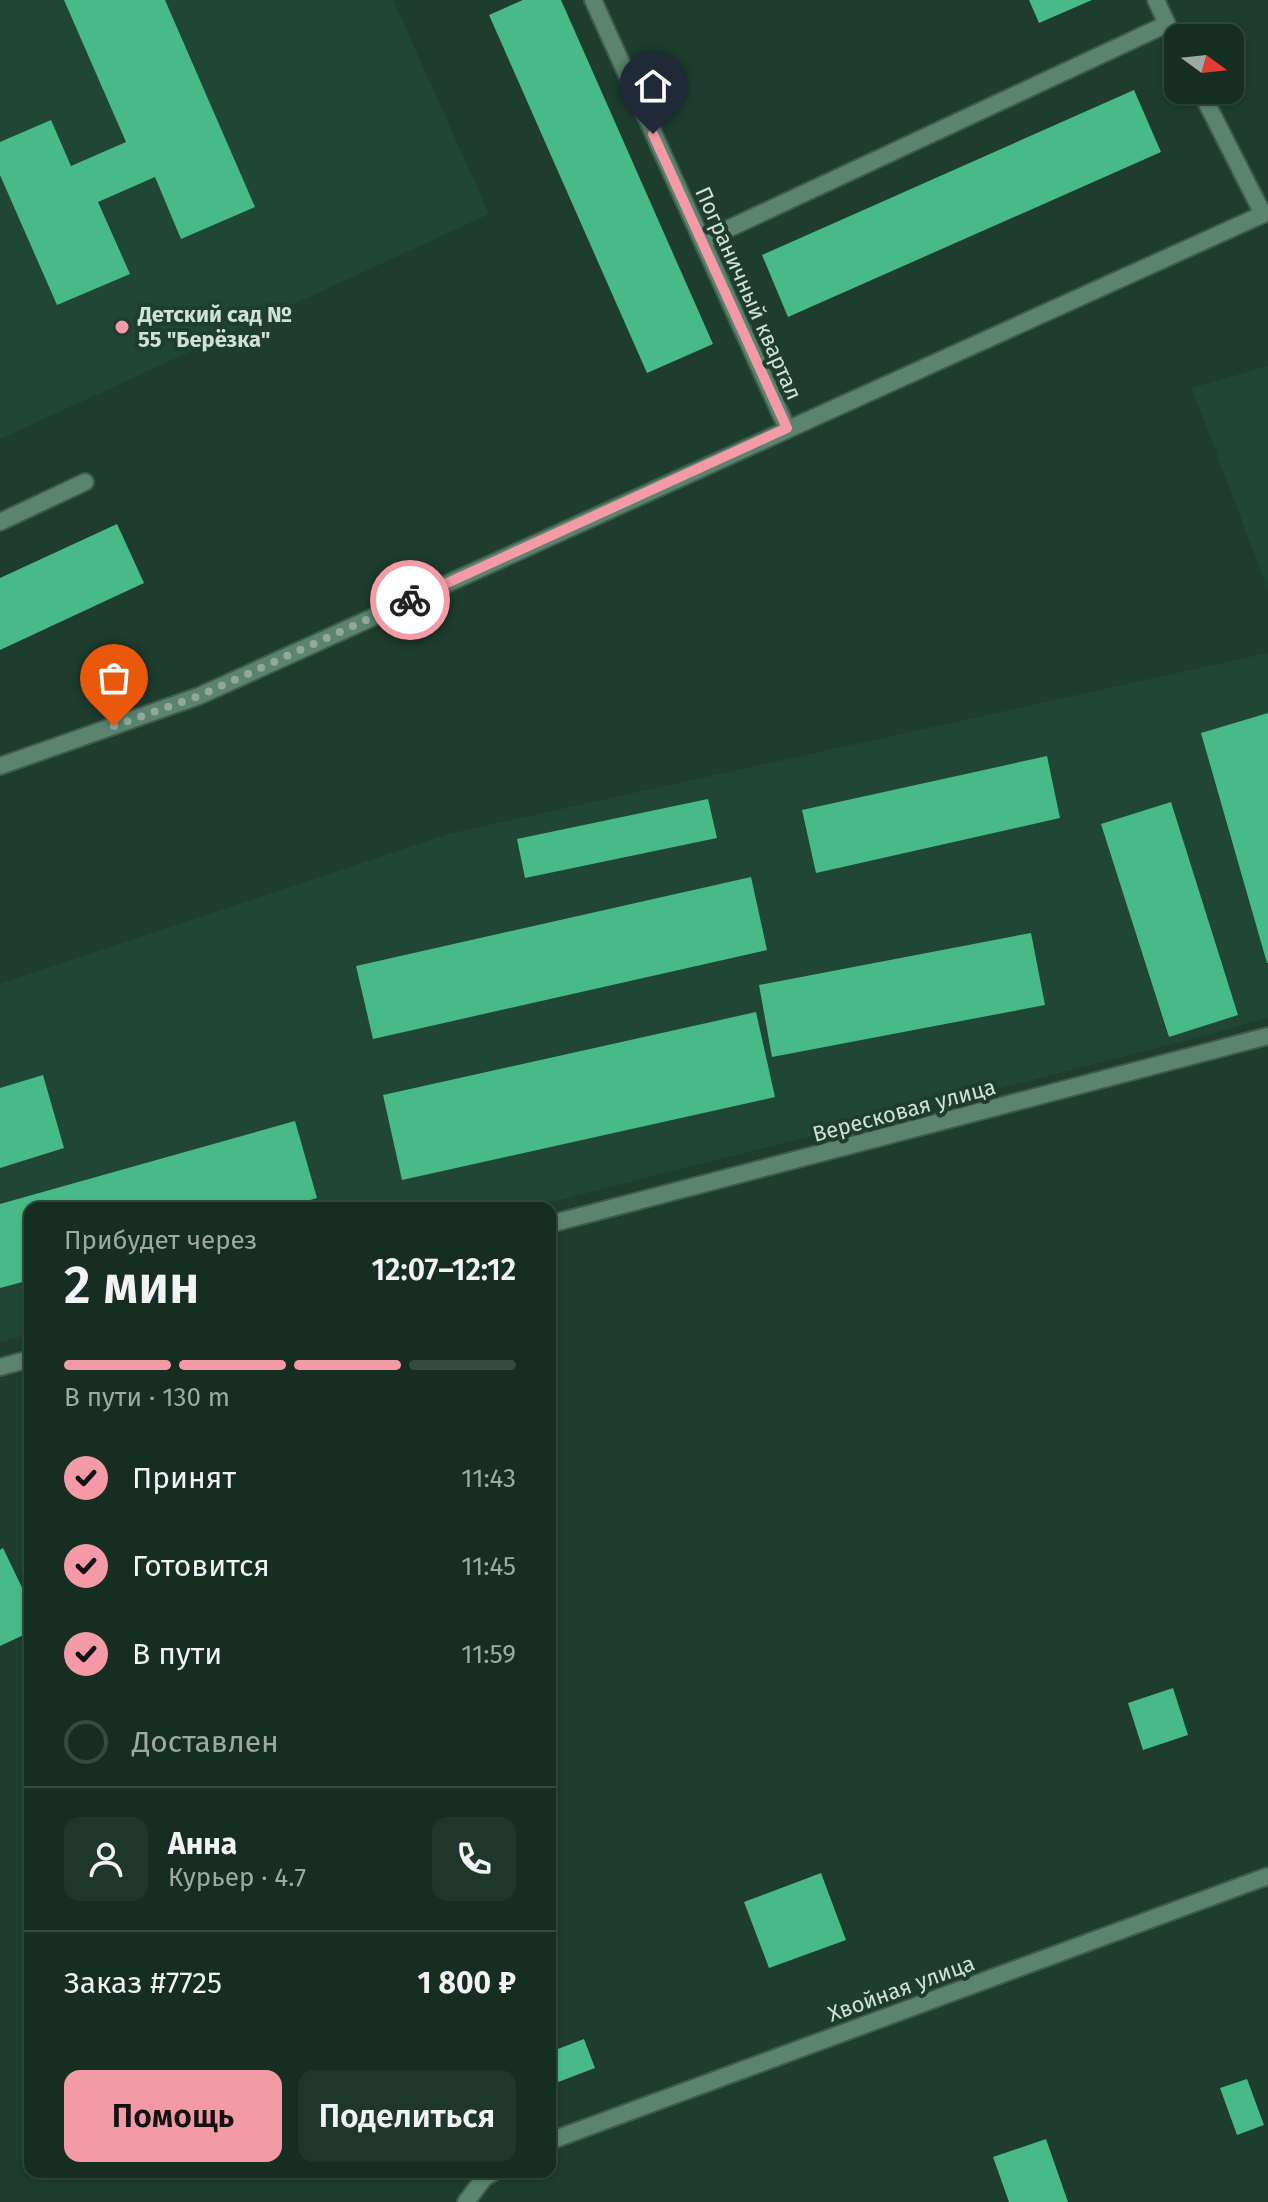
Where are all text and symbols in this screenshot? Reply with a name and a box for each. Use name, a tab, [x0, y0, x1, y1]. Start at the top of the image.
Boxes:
north arrow	[1164, 24, 1244, 104]
map controls	[1164, 24, 1244, 104]
pin	[619, 52, 687, 134]
icon: home	[631, 64, 675, 108]
street label: Пограничный квартал	[689, 182, 808, 404]
place label: Детский сад № 55 "Берёзка"	[137, 301, 292, 353]
marker: Детский сад № 55 "Берёзка"	[113, 318, 131, 336]
courier	[370, 560, 450, 640]
icon: bike	[388, 578, 432, 622]
pin	[80, 644, 148, 726]
icon: bag	[92, 656, 136, 700]
street label: Вересковая улица	[810, 1073, 999, 1148]
text: Прибудет через	[64, 1225, 257, 1256]
text: 12:07–12:12	[371, 1252, 516, 1288]
text: 2 мин	[64, 1254, 200, 1317]
text: В пути · 130 m	[64, 1382, 230, 1413]
icon: check	[64, 1456, 108, 1500]
text: Принят	[132, 1460, 236, 1496]
text: 11:43	[461, 1463, 516, 1494]
icon: check	[64, 1544, 108, 1588]
text: Готовится	[132, 1548, 270, 1584]
text: 11:45	[461, 1551, 516, 1582]
icon: check	[64, 1632, 108, 1676]
text: В пути	[132, 1636, 222, 1672]
text: 11:59	[461, 1639, 516, 1670]
text: Доставлен	[132, 1724, 279, 1760]
button: person	[64, 1817, 148, 1901]
button: phone	[432, 1817, 516, 1901]
text: Анна	[168, 1826, 237, 1862]
text: Курьер · 4.7	[168, 1862, 306, 1893]
street label: Хвойная улица	[824, 1949, 978, 2028]
text: Заказ #7725	[64, 1965, 222, 2001]
text: 1 800 ₽	[417, 1965, 516, 2001]
button: Помощь	[64, 2070, 282, 2162]
button: Поделиться	[298, 2070, 516, 2162]

